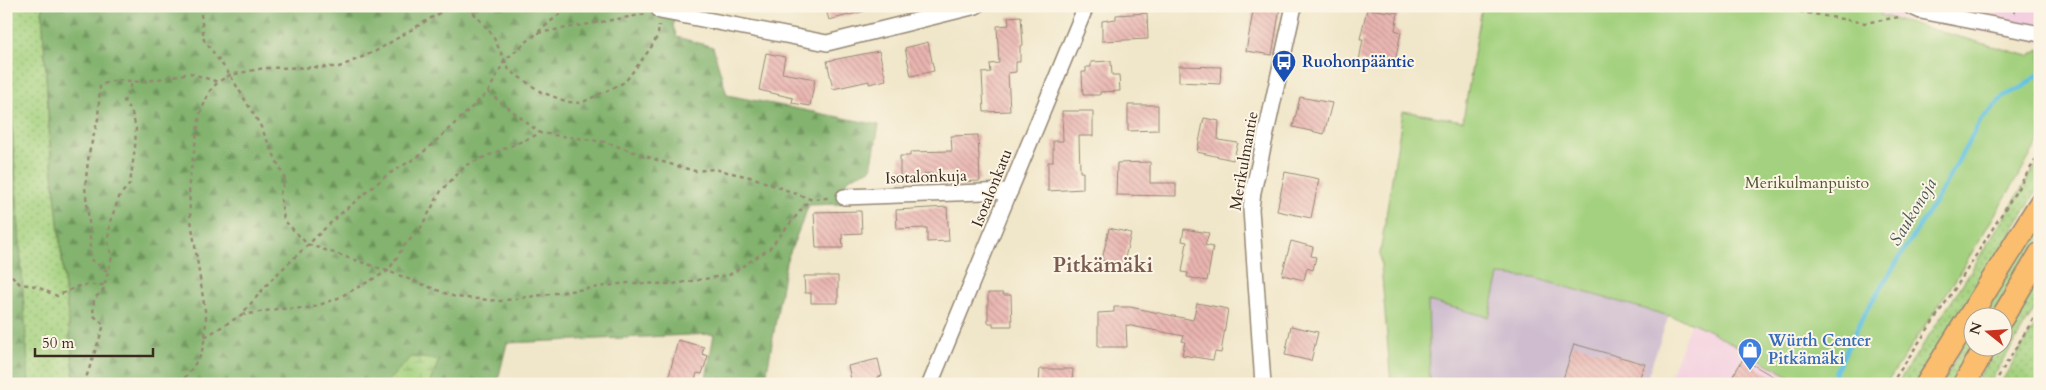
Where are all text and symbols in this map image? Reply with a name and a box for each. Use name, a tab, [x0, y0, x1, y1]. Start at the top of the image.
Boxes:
bus stop icon: Ruohonpääntie	[1271, 49, 1297, 83]
place label: Ruohonpääntie	[1302, 51, 1415, 73]
street label: Merikulmantie	[1224, 110, 1264, 212]
street label: Isotalonkatu	[966, 145, 1018, 230]
street label: Isotalonkuja	[885, 165, 967, 189]
park label: Merikulmanpuisto	[1745, 172, 1870, 194]
water label: Saukonoja	[1883, 174, 1943, 250]
district label: Pitkämäki	[1053, 251, 1154, 280]
north arrow	[1964, 308, 2014, 358]
text: N	[1965, 320, 1987, 337]
scale bar	[35, 325, 152, 357]
place label: Würth Center Pitkämäki	[1767, 330, 1871, 370]
text: 50 m	[42, 333, 74, 353]
shop icon: Würth Center Pitkämäki	[1737, 337, 1763, 371]

